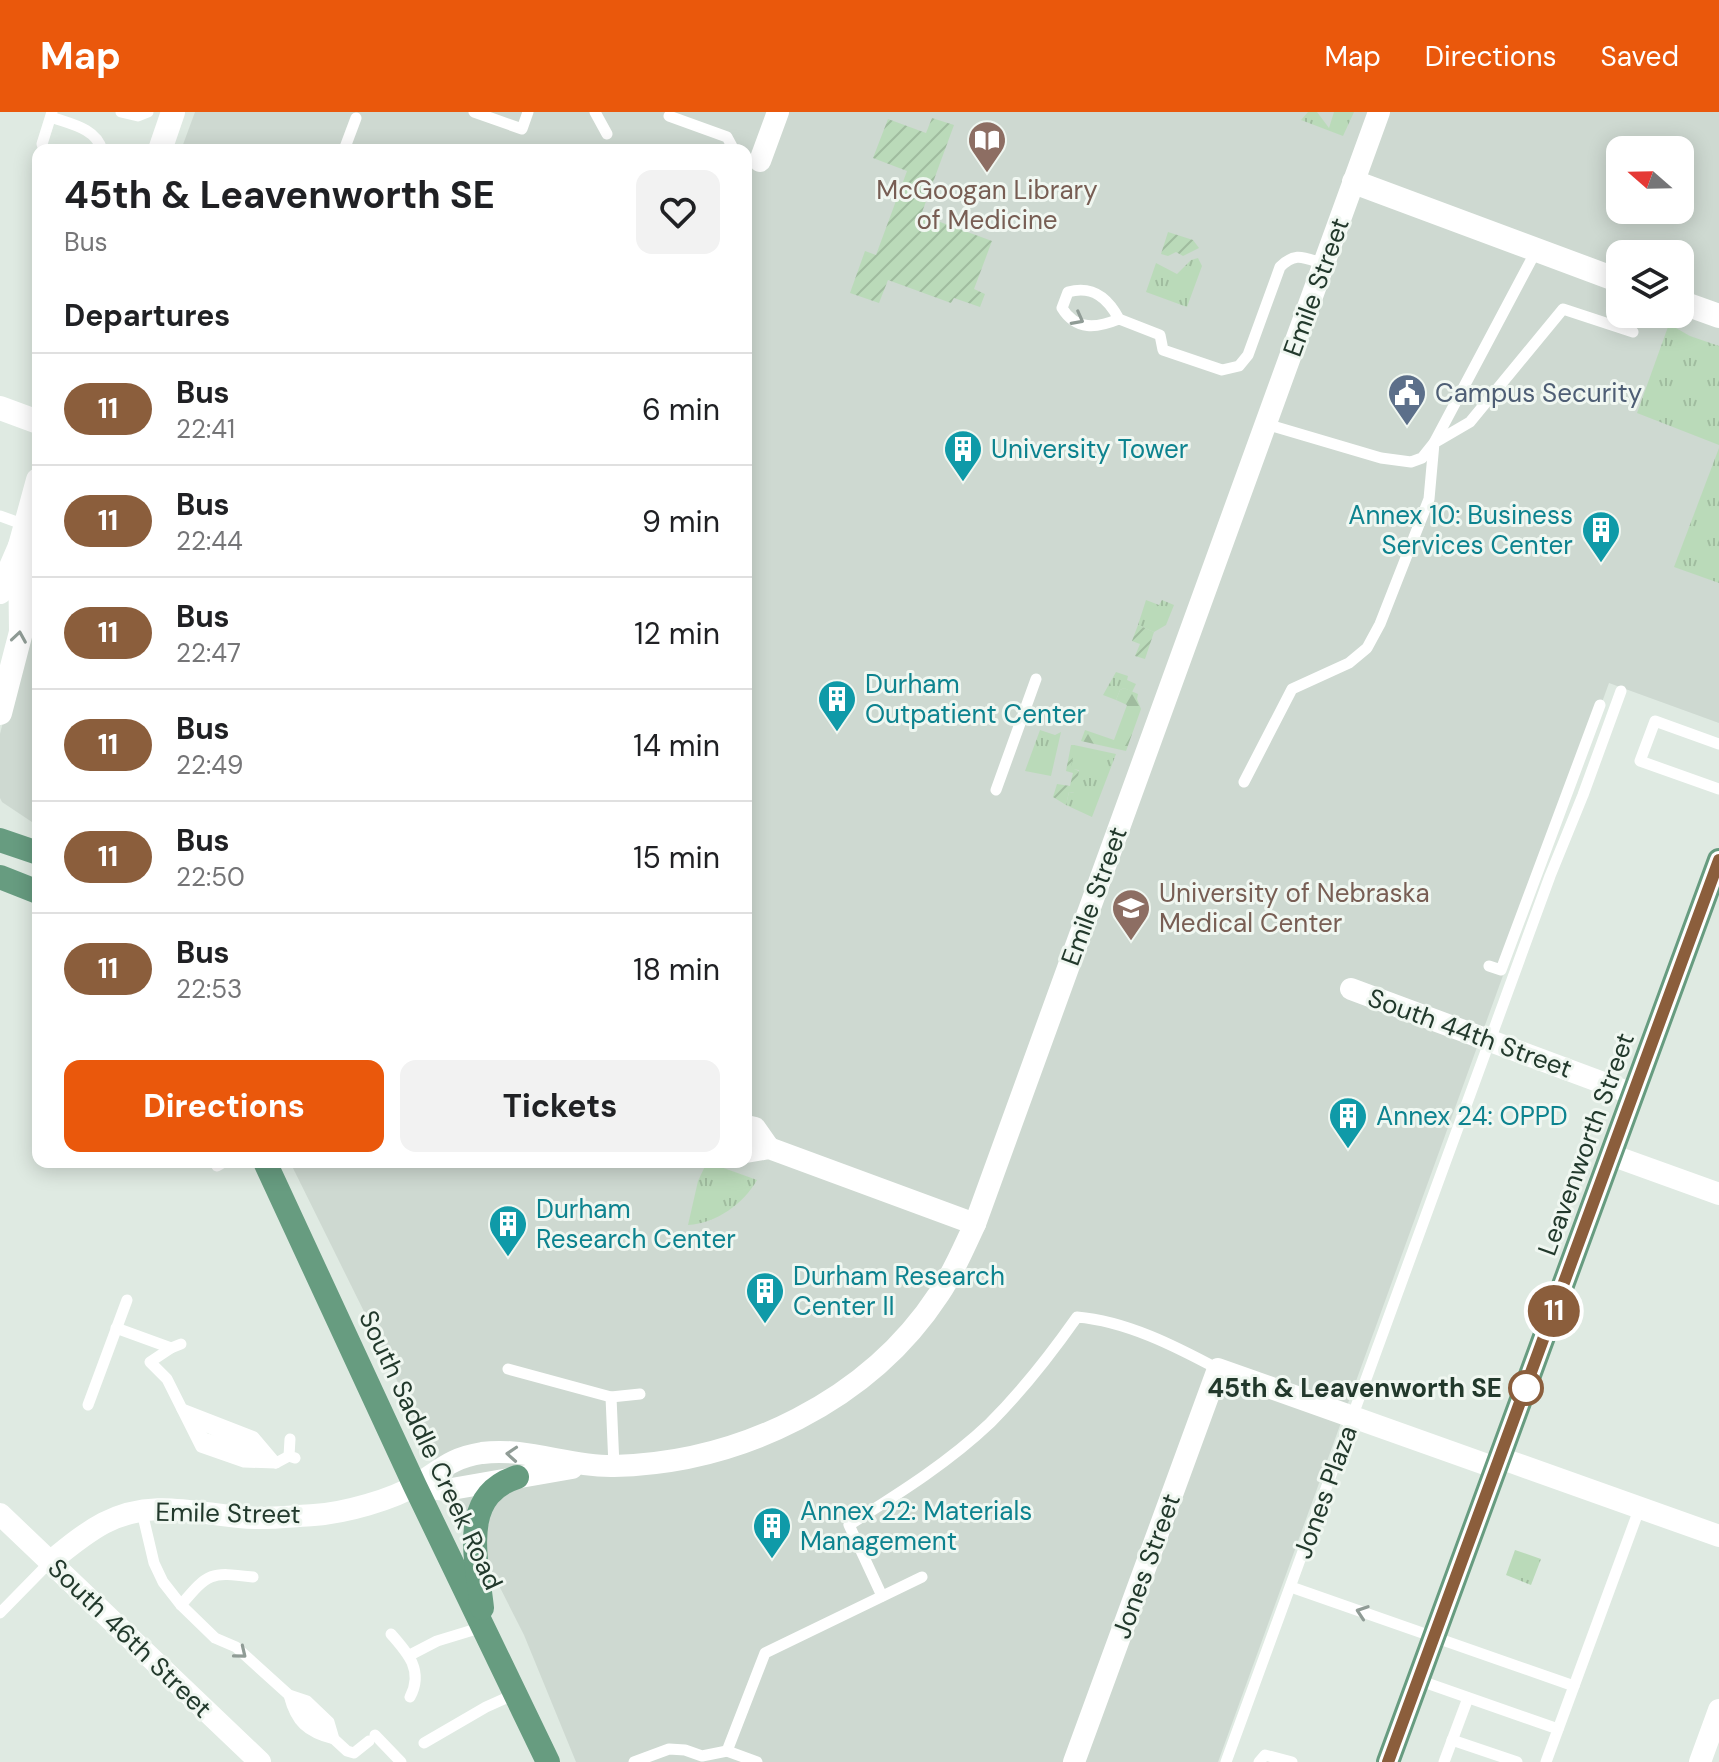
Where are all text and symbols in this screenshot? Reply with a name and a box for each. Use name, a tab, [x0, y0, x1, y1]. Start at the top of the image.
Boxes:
text: Map	[40, 31, 121, 81]
text: Map	[1324, 38, 1381, 75]
text: Directions	[1425, 38, 1557, 75]
text: Saved	[1601, 38, 1679, 75]
library icon: McGoogan Library of Medicine	[966, 119, 1008, 174]
north arrow	[1606, 136, 1694, 224]
map controls	[1606, 136, 1694, 328]
text: 45th & Leavenworth SE	[64, 170, 495, 220]
button: heart	[636, 170, 720, 254]
place label: McGoogan Library of Medicine	[876, 173, 1098, 237]
street label: Emile Street	[1275, 213, 1357, 361]
text: Bus	[64, 225, 108, 259]
button: layers	[1606, 240, 1694, 328]
text: Departures	[64, 296, 230, 335]
one-way arrow	[1070, 310, 1084, 325]
public building icon: Campus Security	[1386, 372, 1428, 427]
text: Bus	[176, 373, 230, 412]
place label: Campus Security	[1435, 376, 1642, 410]
text: 11	[98, 390, 118, 427]
text: 6 min	[642, 390, 720, 429]
text: 22:41	[176, 412, 235, 446]
building icon: University Tower	[942, 428, 984, 483]
place label: University Tower	[991, 432, 1188, 466]
text: Bus	[176, 485, 230, 524]
place label: Annex 10: Business Services Center	[1348, 498, 1573, 562]
text: 11	[98, 502, 118, 539]
text: 9 min	[642, 502, 720, 541]
building icon: Annex 10: Business Services Center	[1580, 509, 1622, 564]
text: 22:44	[176, 524, 243, 558]
text: Bus	[176, 597, 230, 636]
text: 11	[98, 614, 118, 651]
text: 12 min	[634, 614, 720, 653]
one-way arrow	[10, 631, 27, 644]
text: 22:47	[176, 636, 241, 670]
place label: Durham Outpatient Center	[865, 667, 1086, 731]
building icon: Durham Outpatient Center	[816, 678, 858, 733]
text: Bus	[176, 709, 230, 748]
text: 11	[98, 726, 118, 763]
text: 14 min	[633, 726, 720, 765]
text: 22:49	[176, 748, 243, 782]
text: Bus	[176, 821, 230, 860]
street label: Emile Street	[1053, 822, 1135, 970]
text: 11	[98, 838, 118, 875]
text: 15 min	[633, 838, 720, 877]
text: 22:50	[176, 860, 245, 894]
place label: University of Nebraska Medical Center	[1159, 876, 1430, 940]
school or university icon: University of Nebraska Medical Center	[1110, 887, 1152, 942]
text: Bus	[176, 933, 230, 972]
text: 11	[98, 950, 118, 987]
text: 18 min	[633, 950, 720, 989]
text: 22:53	[176, 972, 242, 1006]
street label: South 44th Street	[1363, 980, 1577, 1086]
street label: Leavenworth Street	[1530, 1028, 1642, 1260]
button: Directions	[64, 1060, 384, 1152]
button: Tickets	[400, 1060, 720, 1152]
building icon: Annex 24: OPPD	[1327, 1095, 1369, 1150]
place label: Annex 24: OPPD	[1376, 1099, 1568, 1133]
place label: Durham Research Center	[536, 1192, 736, 1256]
building icon: Durham Research Center	[487, 1203, 529, 1258]
place label: Durham Research Center II	[793, 1259, 1005, 1323]
building icon: Durham Research Center II	[744, 1270, 786, 1325]
line badge: 11	[1518, 1285, 1590, 1337]
text: 11	[1544, 1292, 1564, 1329]
street label: South Saddle Creek Road	[351, 1305, 511, 1595]
place label: 45th & Leavenworth SE	[1207, 1371, 1502, 1405]
marker: 45th & Leavenworth SE	[1509, 1371, 1543, 1405]
street label: Jones Plaza	[1285, 1421, 1365, 1563]
one-way arrow	[506, 1446, 519, 1463]
street label: Jones Street	[1104, 1489, 1188, 1643]
place label: Annex 22: Materials Management	[800, 1494, 1032, 1558]
street label: Emile Street	[155, 1495, 301, 1531]
building icon: Annex 22: Materials Management	[751, 1505, 793, 1560]
street label: South 46th Street	[41, 1551, 219, 1725]
one-way arrow	[1356, 1605, 1370, 1622]
one-way arrow	[232, 1643, 247, 1657]

